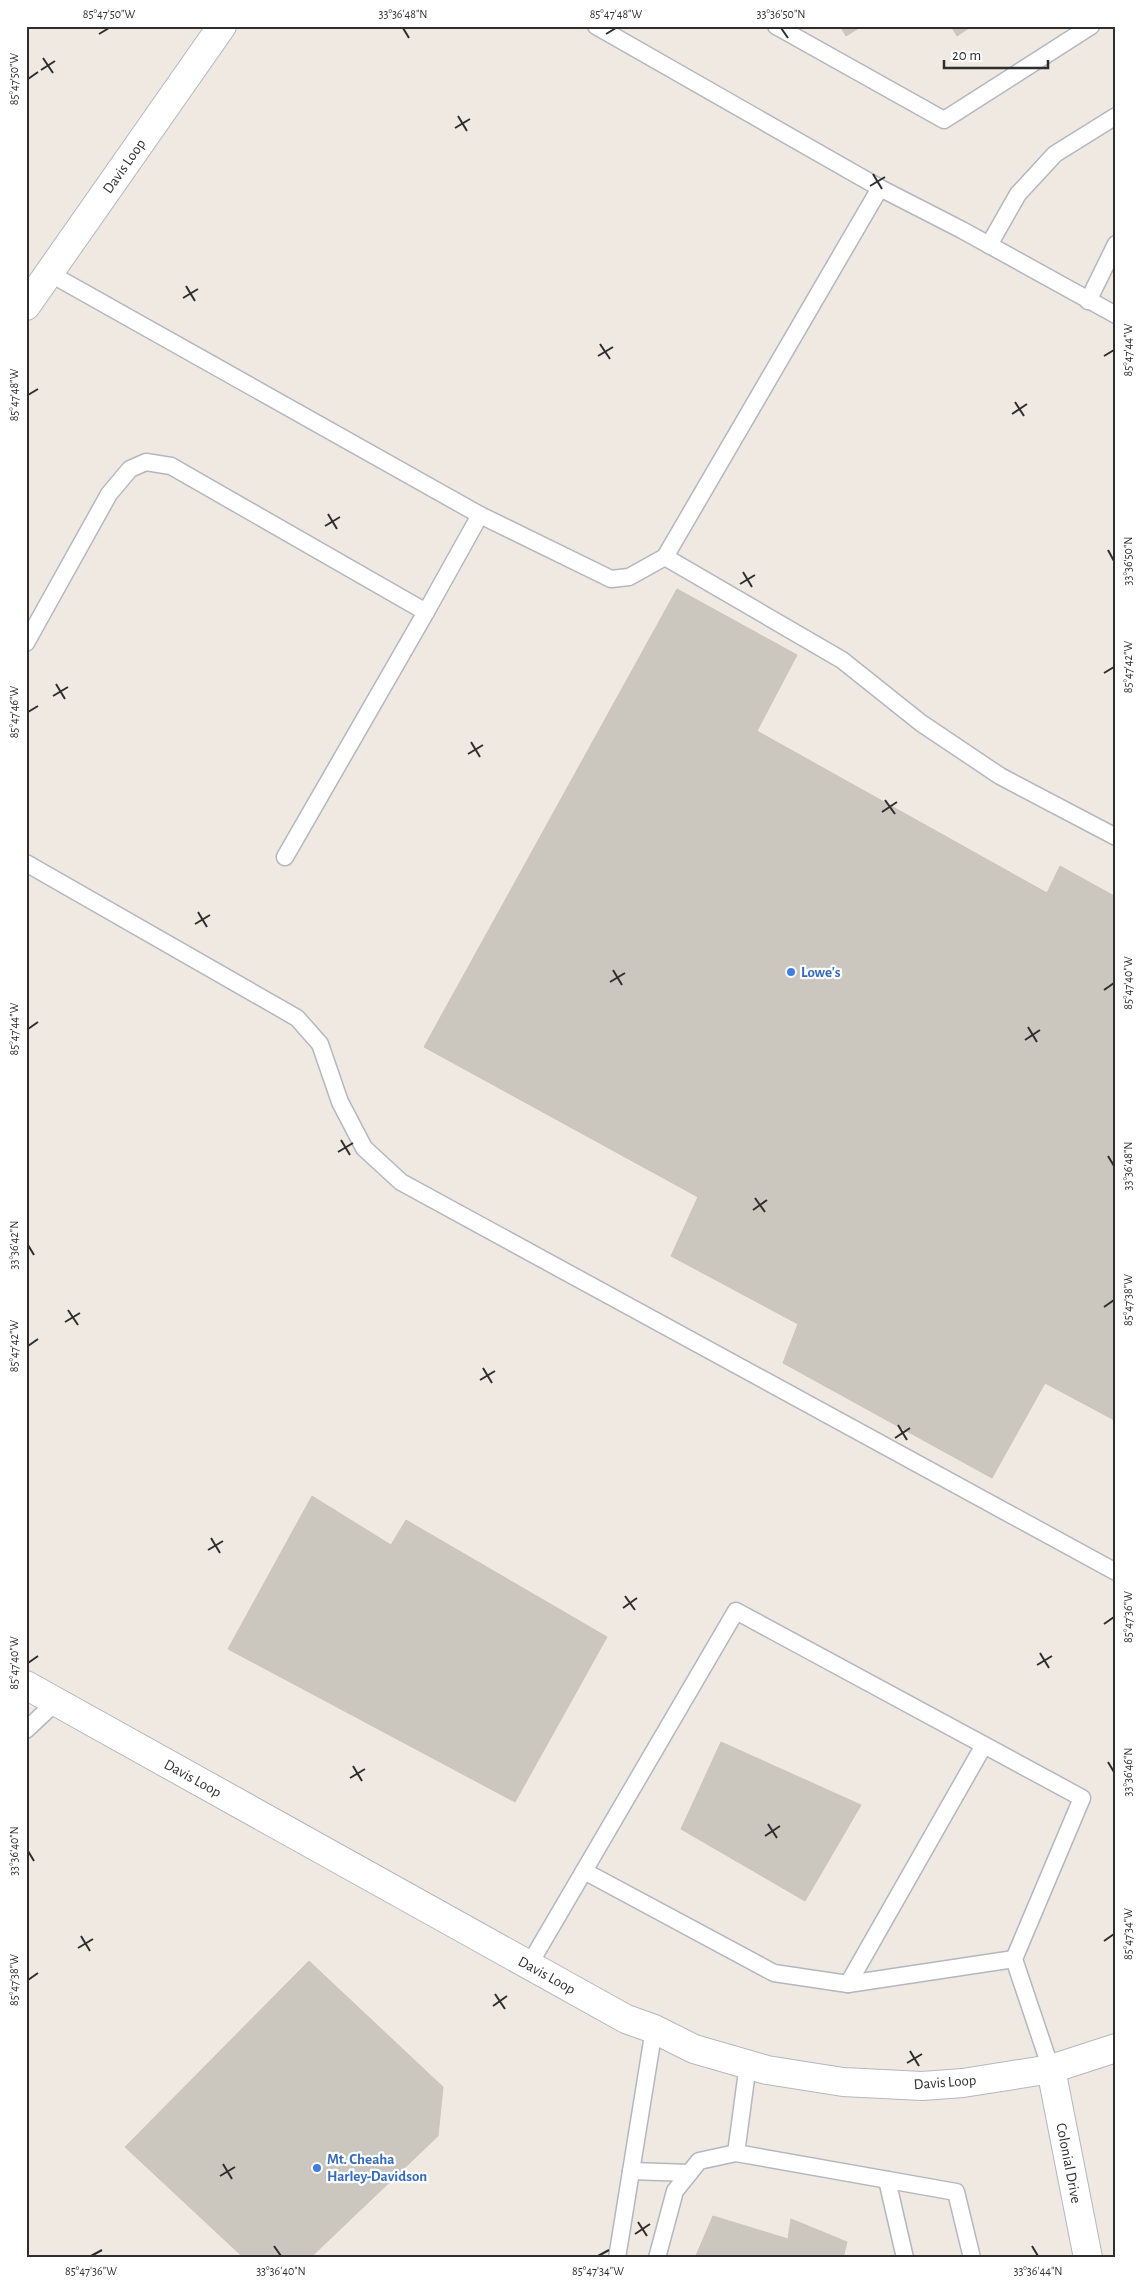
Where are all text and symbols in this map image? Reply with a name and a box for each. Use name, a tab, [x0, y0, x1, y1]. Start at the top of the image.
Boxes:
text: 85°47'50"W	[83, 8, 136, 20]
text: 33°36'48"N	[379, 8, 428, 20]
text: 85°47'48"W	[590, 8, 643, 20]
text: 33°36'50"N	[757, 8, 805, 20]
scale bar	[944, 38, 1048, 70]
text: 20 m	[952, 48, 981, 63]
text: 85°47'50"W	[8, 52, 20, 105]
street label: Davis Loop	[100, 136, 149, 196]
text: 85°47'44"W	[1122, 323, 1134, 376]
text: 85°47'48"W	[8, 368, 20, 421]
text: 33°36'50"N	[1122, 537, 1134, 585]
text: 85°47'42"W	[1122, 640, 1134, 693]
text: 85°47'46"W	[8, 685, 20, 738]
text: 85°47'40"W	[1122, 956, 1134, 1010]
place label: Lowe's	[801, 965, 841, 980]
marker: Lowe's	[785, 966, 797, 978]
text: 85°47'44"W	[8, 1002, 20, 1055]
text: 33°36'48"N	[1122, 1142, 1134, 1191]
text: 33°36'42"N	[8, 1221, 20, 1269]
text: 85°47'38"W	[1122, 1274, 1134, 1326]
text: 85°47'42"W	[8, 1319, 20, 1372]
text: 85°47'36"W	[1122, 1591, 1134, 1643]
text: 85°47'40"W	[8, 1636, 20, 1690]
text: 33°36'46"N	[1122, 1748, 1134, 1796]
street label: Davis Loop	[162, 1757, 224, 1800]
text: 33°36'40"N	[8, 1826, 20, 1876]
text: 85°47'34"W	[1122, 1908, 1134, 1960]
text: 85°47'38"W	[8, 1954, 20, 2006]
street label: Davis Loop	[516, 1954, 578, 1997]
street label: Davis Loop	[913, 2073, 977, 2092]
street label: Colonial Drive	[1053, 2122, 1084, 2205]
place label: Mt. Cheaha Harley-Davidson	[327, 2152, 427, 2184]
marker: Mt. Cheaha Harley-Davidson	[311, 2162, 323, 2174]
text: 85°47'36"W	[65, 2265, 117, 2277]
text: 33°36'40"N	[256, 2265, 306, 2277]
text: 85°47'34"W	[572, 2265, 624, 2277]
text: 33°36'44"N	[1013, 2265, 1063, 2277]

